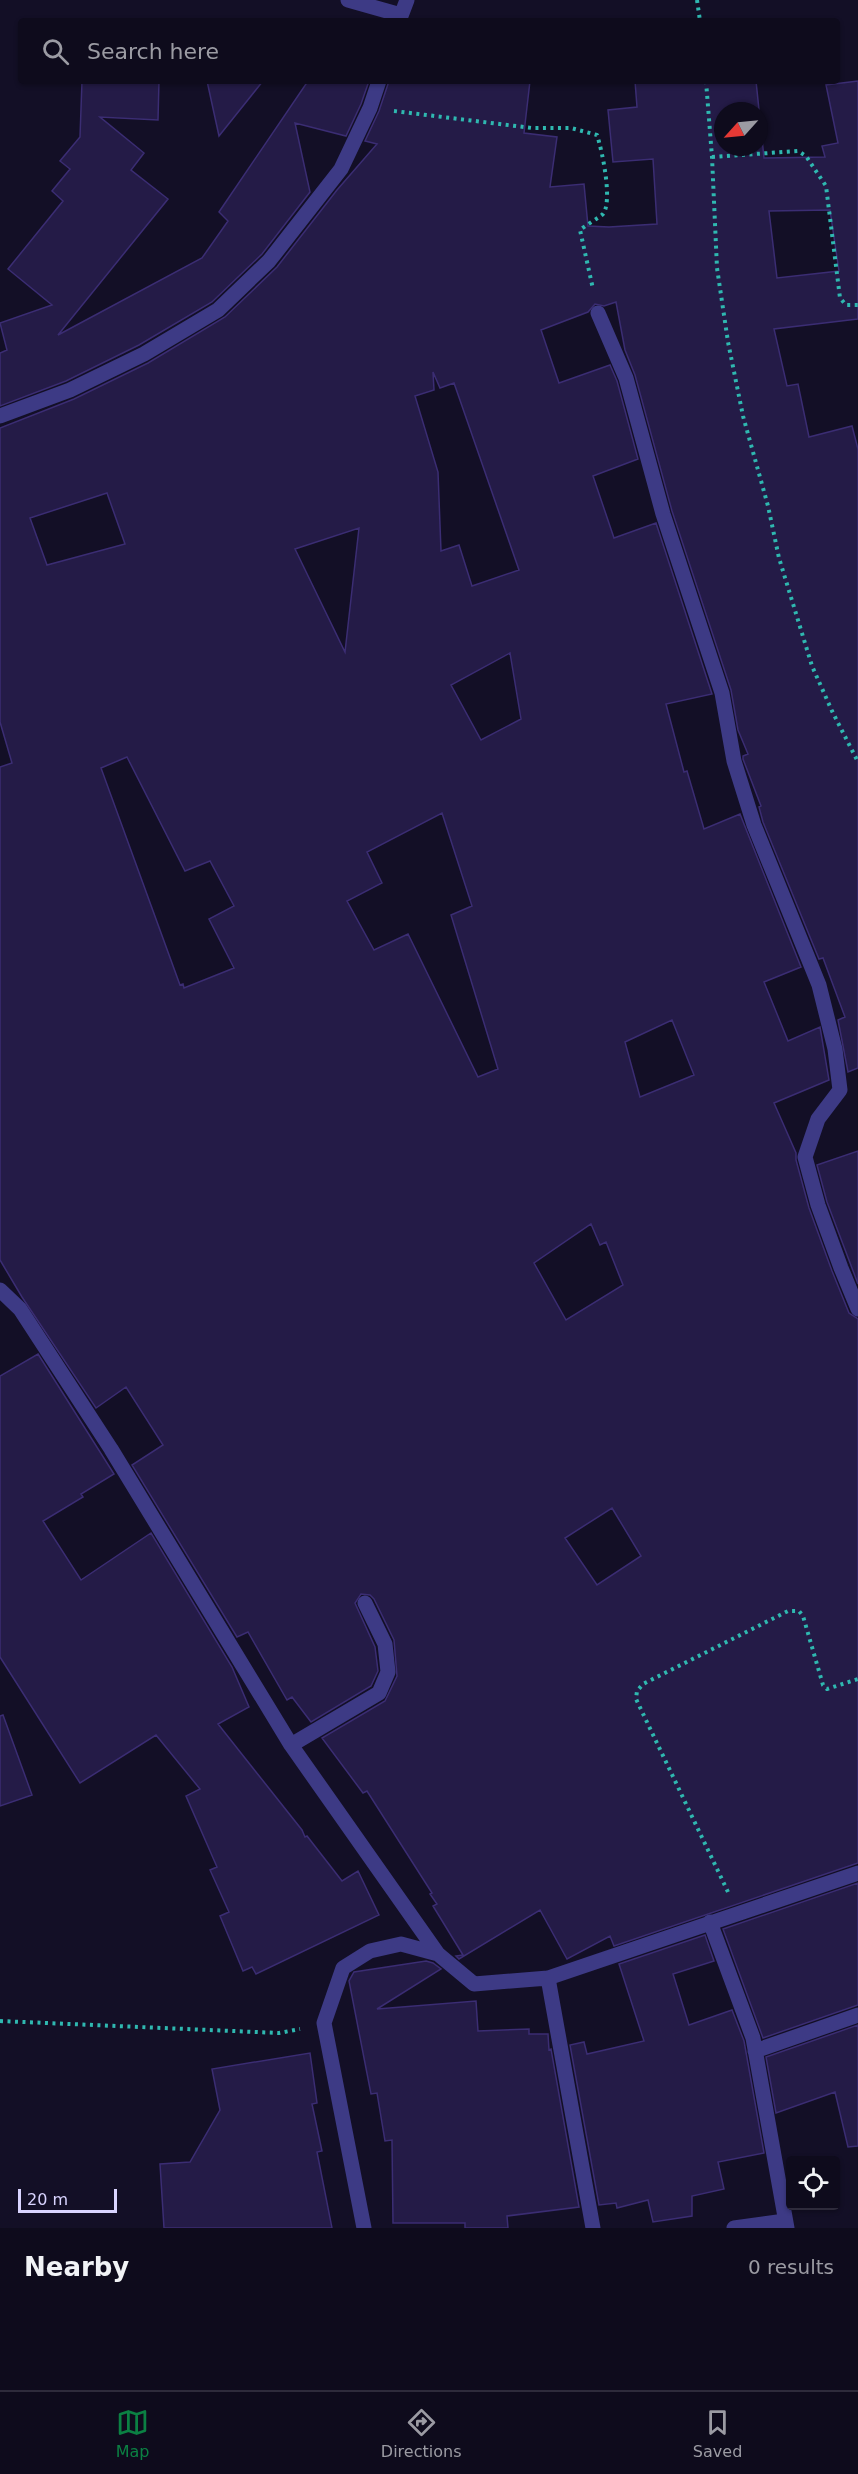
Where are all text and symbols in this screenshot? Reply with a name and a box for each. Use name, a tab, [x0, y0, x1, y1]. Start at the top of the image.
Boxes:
search box	[18, 18, 840, 84]
icon: search	[39, 35, 72, 68]
text: Search here	[87, 39, 219, 64]
north arrow	[714, 102, 768, 156]
map controls	[786, 2156, 840, 2210]
button: locate	[786, 2156, 840, 2210]
scale bar	[18, 2186, 117, 2214]
text: 20 m	[27, 2190, 68, 2209]
text: Nearby	[24, 2252, 129, 2282]
text: 0 results	[748, 2255, 834, 2279]
tab: Map	[116, 2406, 149, 2461]
tab: Directions	[381, 2406, 461, 2461]
tab: Saved	[693, 2406, 742, 2461]

